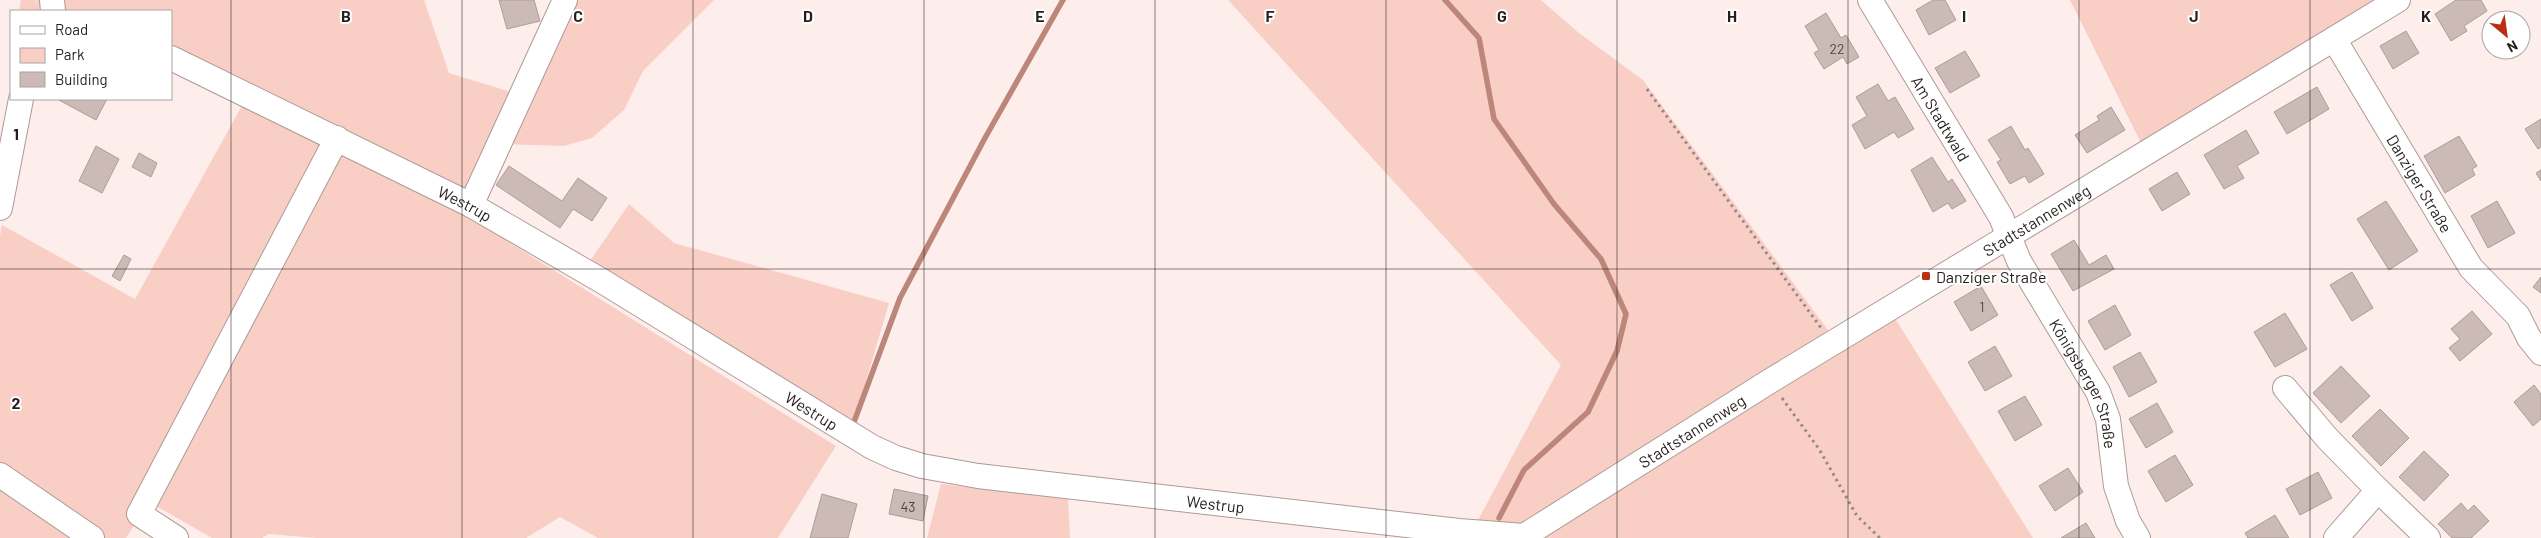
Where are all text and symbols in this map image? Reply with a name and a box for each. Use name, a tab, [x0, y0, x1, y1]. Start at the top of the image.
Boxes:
text: B	[341, 6, 351, 25]
text: C	[573, 6, 583, 25]
text: D	[803, 6, 813, 25]
text: E	[1035, 6, 1045, 25]
text: F	[1266, 6, 1275, 25]
text: G	[1497, 6, 1507, 25]
text: H	[1727, 6, 1737, 25]
text: I	[1962, 6, 1966, 25]
text: J	[2189, 6, 2199, 25]
text: K	[2421, 6, 2431, 25]
legend	[10, 10, 172, 100]
north arrow	[2481, 10, 2531, 60]
text: Road	[55, 20, 88, 38]
text: N	[2504, 37, 2521, 56]
house number: 22	[1829, 40, 1845, 57]
text: Park	[55, 45, 85, 63]
text: Building	[55, 70, 108, 88]
street label: Am Stadtwald	[1908, 72, 1974, 164]
text: 1	[13, 124, 19, 143]
street label: Danziger Straße	[2384, 131, 2457, 235]
street label: Stadtstannenweg	[1979, 180, 2093, 259]
street label: Westrup	[435, 181, 496, 225]
place label: Danziger Straße	[1936, 267, 2046, 286]
marker: Danziger Straße	[1920, 270, 1932, 282]
house number: 1	[1980, 298, 1984, 315]
street label: Königsberger Straße	[2046, 315, 2121, 449]
street label: Westrup	[782, 387, 842, 433]
street label: Stadtstannenweg	[1635, 390, 1748, 471]
text: 2	[12, 393, 21, 412]
street label: Westrup	[1185, 490, 1246, 516]
house number: 43	[901, 498, 915, 515]

